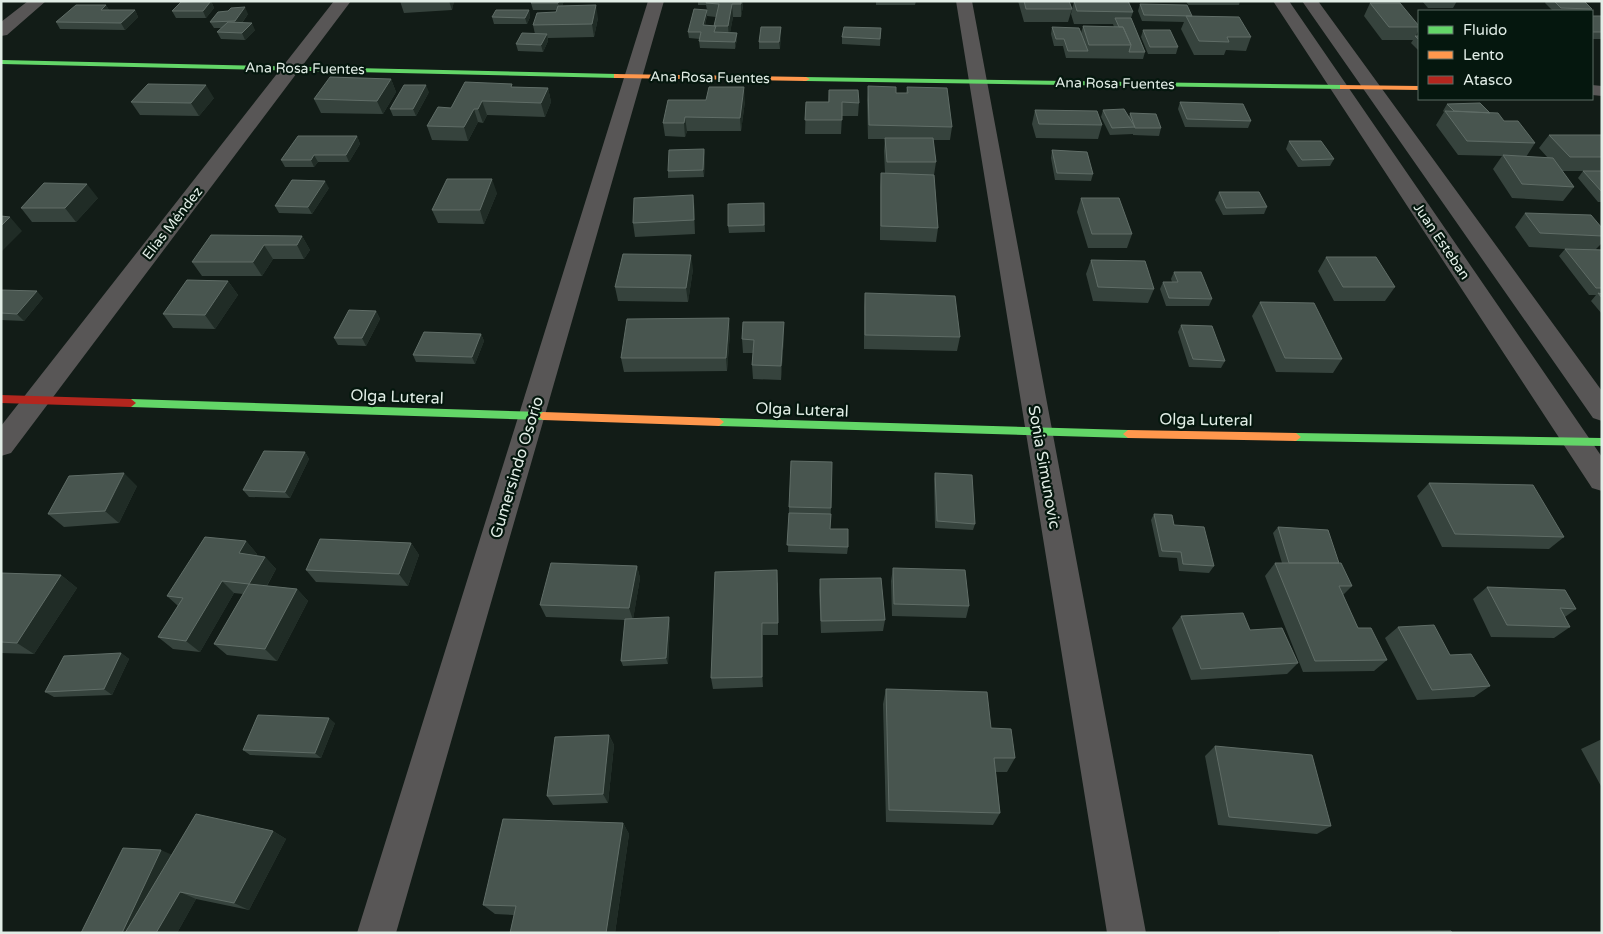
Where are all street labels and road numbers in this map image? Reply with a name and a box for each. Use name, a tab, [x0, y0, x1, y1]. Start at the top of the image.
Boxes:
street label: Ana Rosa Fuentes	[245, 59, 365, 78]
street label: Ana Rosa Fuentes	[650, 68, 770, 87]
street label: Ana Rosa Fuentes	[1055, 74, 1175, 93]
street label: Elías Méndez	[139, 184, 206, 263]
street label: Juan Esteban	[1410, 200, 1474, 283]
street label: Olga Luteral	[350, 385, 444, 409]
street label: Gumersindo Osorio	[486, 394, 548, 541]
street label: Olga Luteral	[755, 398, 849, 422]
street label: Sonia Simunovic	[1023, 404, 1065, 530]
street label: Olga Luteral	[1159, 409, 1253, 431]

